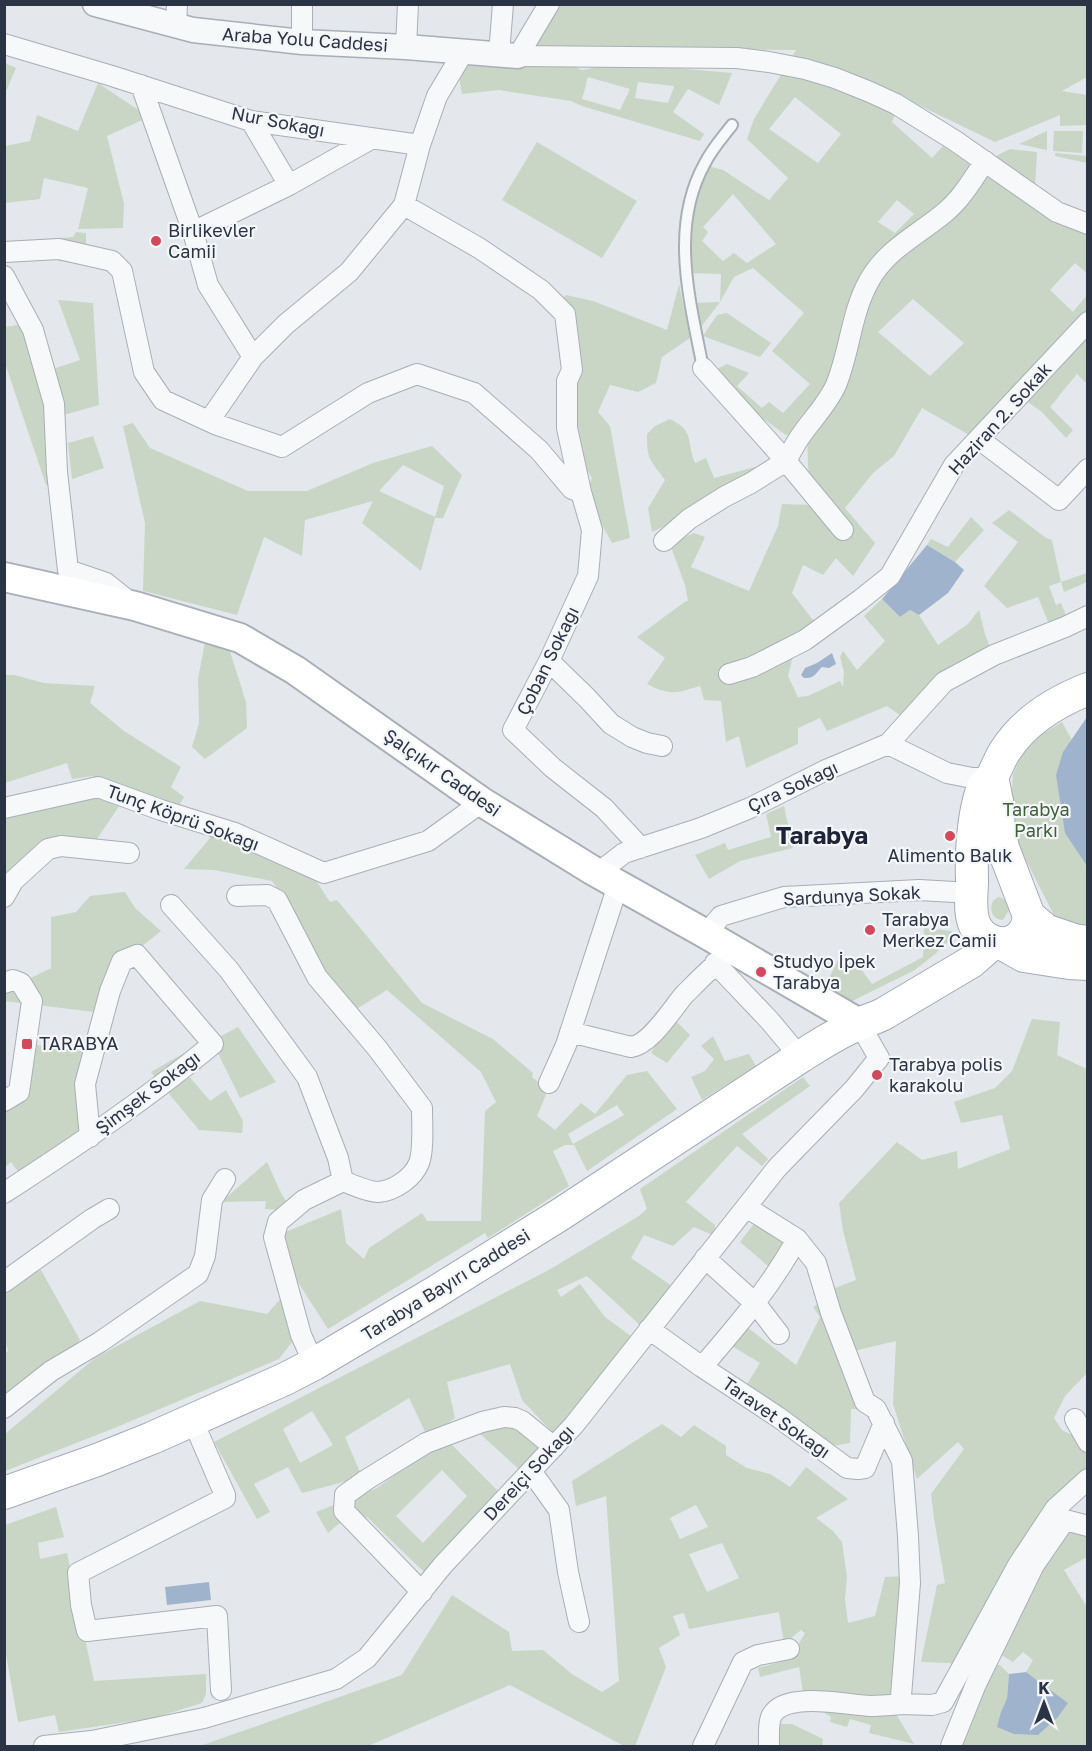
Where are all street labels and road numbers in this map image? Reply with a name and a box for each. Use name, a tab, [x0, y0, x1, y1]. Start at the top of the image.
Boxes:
street label: Araba Yolu Caddesi	[221, 22, 389, 56]
street label: Nur Sokağı	[230, 101, 327, 141]
street label: Haziran 2. Sokak	[943, 358, 1055, 479]
street label: Çoban Sokağı	[511, 603, 583, 719]
street label: Şalçıkır Caddesi	[380, 724, 505, 821]
street label: Çıra Sokağı	[744, 756, 841, 817]
street label: Tunç Köprü Sokağı	[104, 779, 263, 855]
street label: Sardunya Sokak	[782, 880, 921, 910]
street label: Şimşek Sokağı	[91, 1046, 204, 1139]
street label: Tarabya Bayırı Caddesi	[357, 1223, 534, 1345]
street label: Taravet Sokağı	[718, 1372, 835, 1462]
street label: Dereiçi Sokağı	[478, 1420, 578, 1525]

